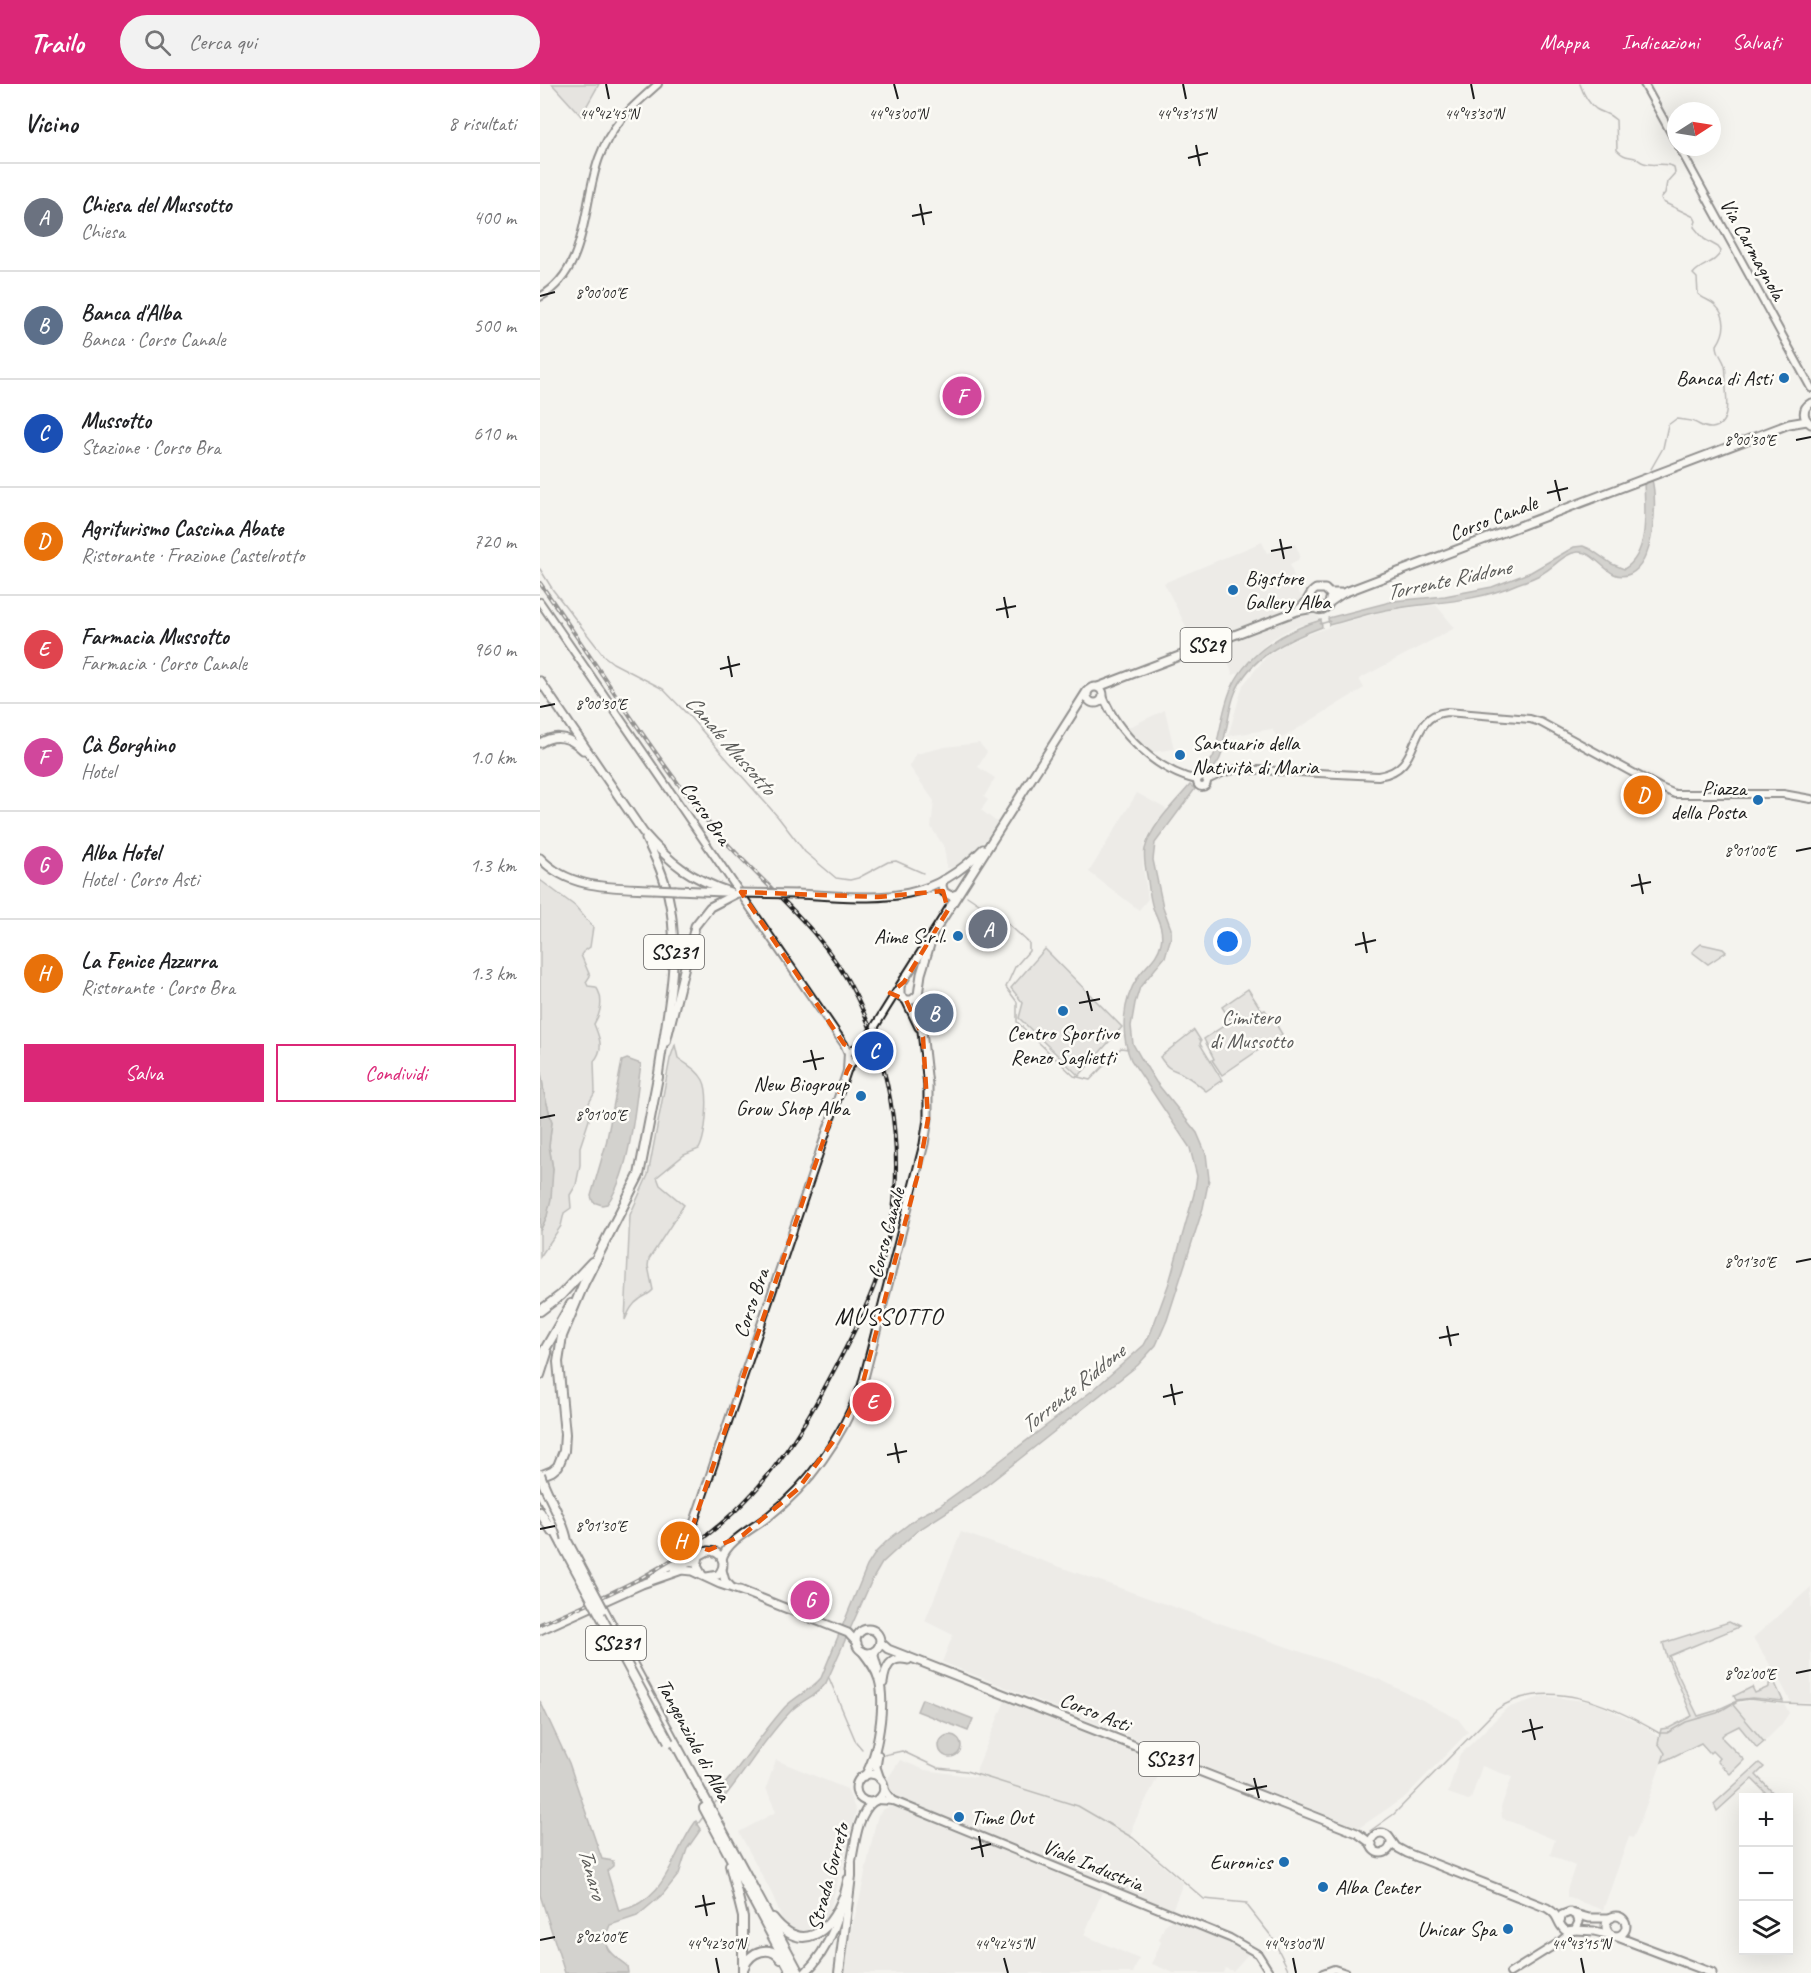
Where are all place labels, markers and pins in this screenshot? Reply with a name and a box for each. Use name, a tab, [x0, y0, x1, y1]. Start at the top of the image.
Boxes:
place label: Banca di Asti	[1676, 365, 1775, 391]
marker: Banca di Asti	[1777, 371, 1791, 385]
pin: F	[942, 374, 982, 418]
place label: Bigstore Gallery Alba	[1245, 565, 1332, 615]
marker: Bigstore Gallery Alba	[1226, 583, 1240, 597]
place label: Santuario della Natività di Maria	[1192, 730, 1320, 780]
marker: Santuario della Natività di Maria	[1173, 748, 1187, 762]
pin: D	[1624, 772, 1662, 818]
place label: Piazza della Posta	[1671, 775, 1748, 825]
marker: Piazza della Posta	[1751, 793, 1765, 807]
pin: A	[968, 906, 1008, 952]
place label: Aime S.r.l.	[874, 923, 947, 949]
marker: Aime S.r.l.	[951, 929, 965, 943]
pin: B	[914, 990, 954, 1036]
marker: Centro Sportivo Renzo Saglietti	[1056, 1004, 1070, 1018]
place label: Centro Sportivo Renzo Saglietti	[1007, 1020, 1121, 1070]
pin: C	[854, 1028, 894, 1074]
place label: New Biogroup Grow Shop Alba	[736, 1071, 851, 1121]
marker: New Biogroup Grow Shop Alba	[854, 1089, 868, 1103]
pin: E	[852, 1380, 892, 1424]
pin: H	[660, 1518, 700, 1564]
pin: G	[790, 1578, 830, 1622]
place label: Time Out	[971, 1804, 1035, 1830]
marker: Time Out	[952, 1810, 966, 1824]
place label: Euronics	[1210, 1849, 1274, 1875]
marker: Euronics	[1277, 1855, 1291, 1869]
place label: Alba Center	[1335, 1874, 1421, 1900]
marker: Alba Center	[1316, 1880, 1330, 1894]
place label: Unicar Spa	[1417, 1916, 1498, 1942]
marker: Unicar Spa	[1501, 1922, 1515, 1936]

